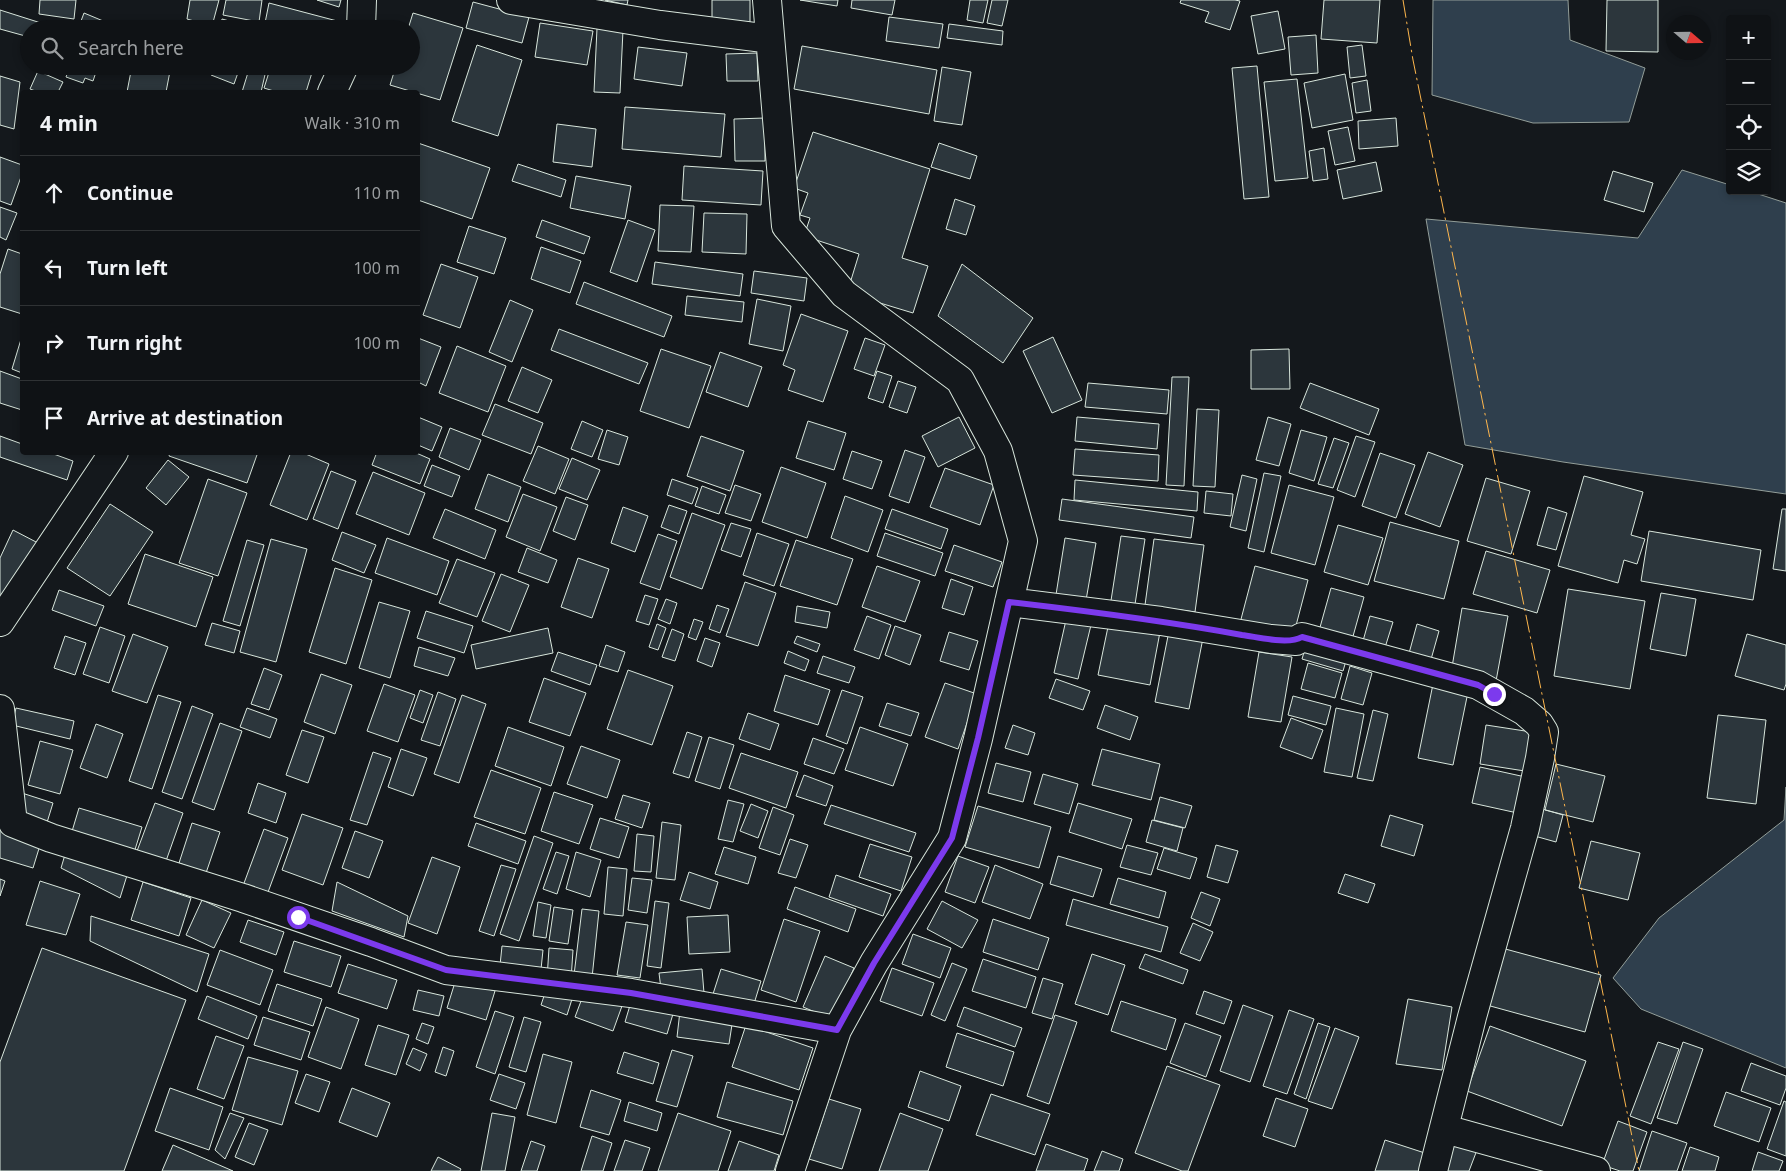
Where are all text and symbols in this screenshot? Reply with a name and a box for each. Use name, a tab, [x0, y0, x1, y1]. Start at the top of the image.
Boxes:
north arrow	[1666, 15, 1711, 60]
map controls	[1726, 15, 1771, 195]
button: +	[1726, 15, 1771, 60]
search box	[20, 20, 420, 75]
icon: search	[38, 34, 66, 62]
text: Search here	[78, 35, 184, 61]
button: −	[1726, 60, 1771, 105]
button: locate	[1726, 105, 1771, 150]
text: 4 min	[40, 109, 98, 137]
text: Walk · 310 m	[305, 112, 400, 134]
button: layers	[1726, 150, 1771, 195]
icon: ahead	[40, 179, 68, 207]
text: Continue	[87, 180, 173, 206]
text: 110 m	[353, 182, 400, 204]
icon: left	[40, 254, 68, 282]
text: Turn left	[87, 255, 168, 281]
text: 100 m	[353, 257, 400, 279]
icon: right	[40, 329, 68, 357]
text: Turn right	[87, 330, 182, 356]
text: 100 m	[353, 332, 400, 354]
icon: arrive	[40, 404, 68, 432]
text: Arrive at destination	[87, 405, 283, 431]
route end	[1483, 683, 1506, 706]
route start	[287, 906, 310, 929]

